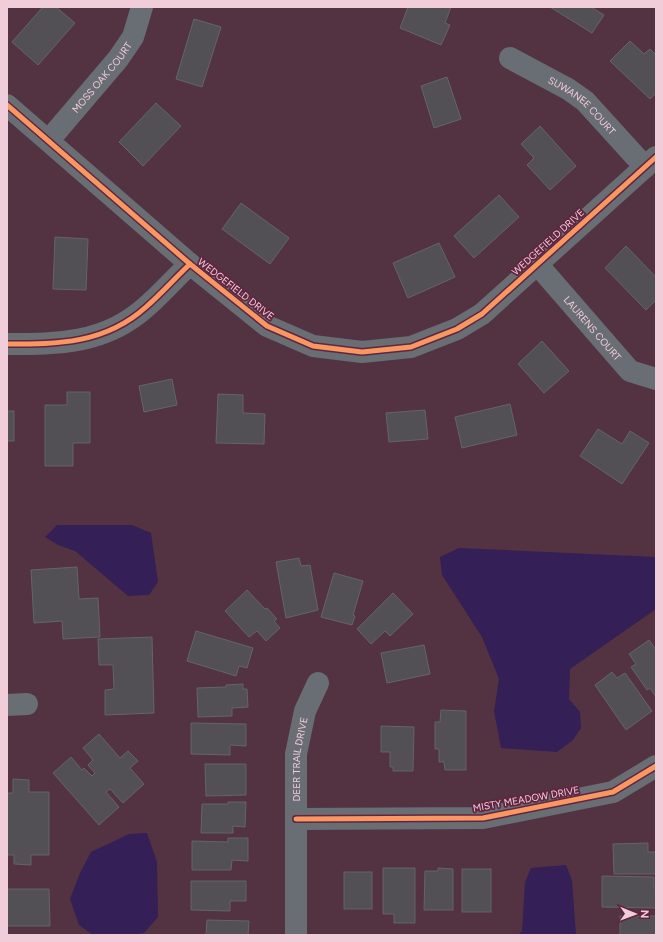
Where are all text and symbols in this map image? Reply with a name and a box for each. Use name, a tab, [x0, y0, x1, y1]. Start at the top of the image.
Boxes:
street label: MOSS OAK COURT	[69, 39, 135, 115]
street label: SUWANEE COURT	[546, 73, 619, 138]
street label: WEDGEFIELD DRIVE	[509, 206, 587, 278]
street label: WEDGEFIELD DRIVE	[195, 255, 277, 323]
street label: LAURENS COURT	[561, 293, 625, 364]
street label: DEER TRAIL DRIVE	[290, 716, 310, 802]
street label: MISTY MEADOW DRIVE	[472, 783, 580, 815]
north arrow	[615, 894, 655, 934]
text: N	[638, 910, 651, 919]

